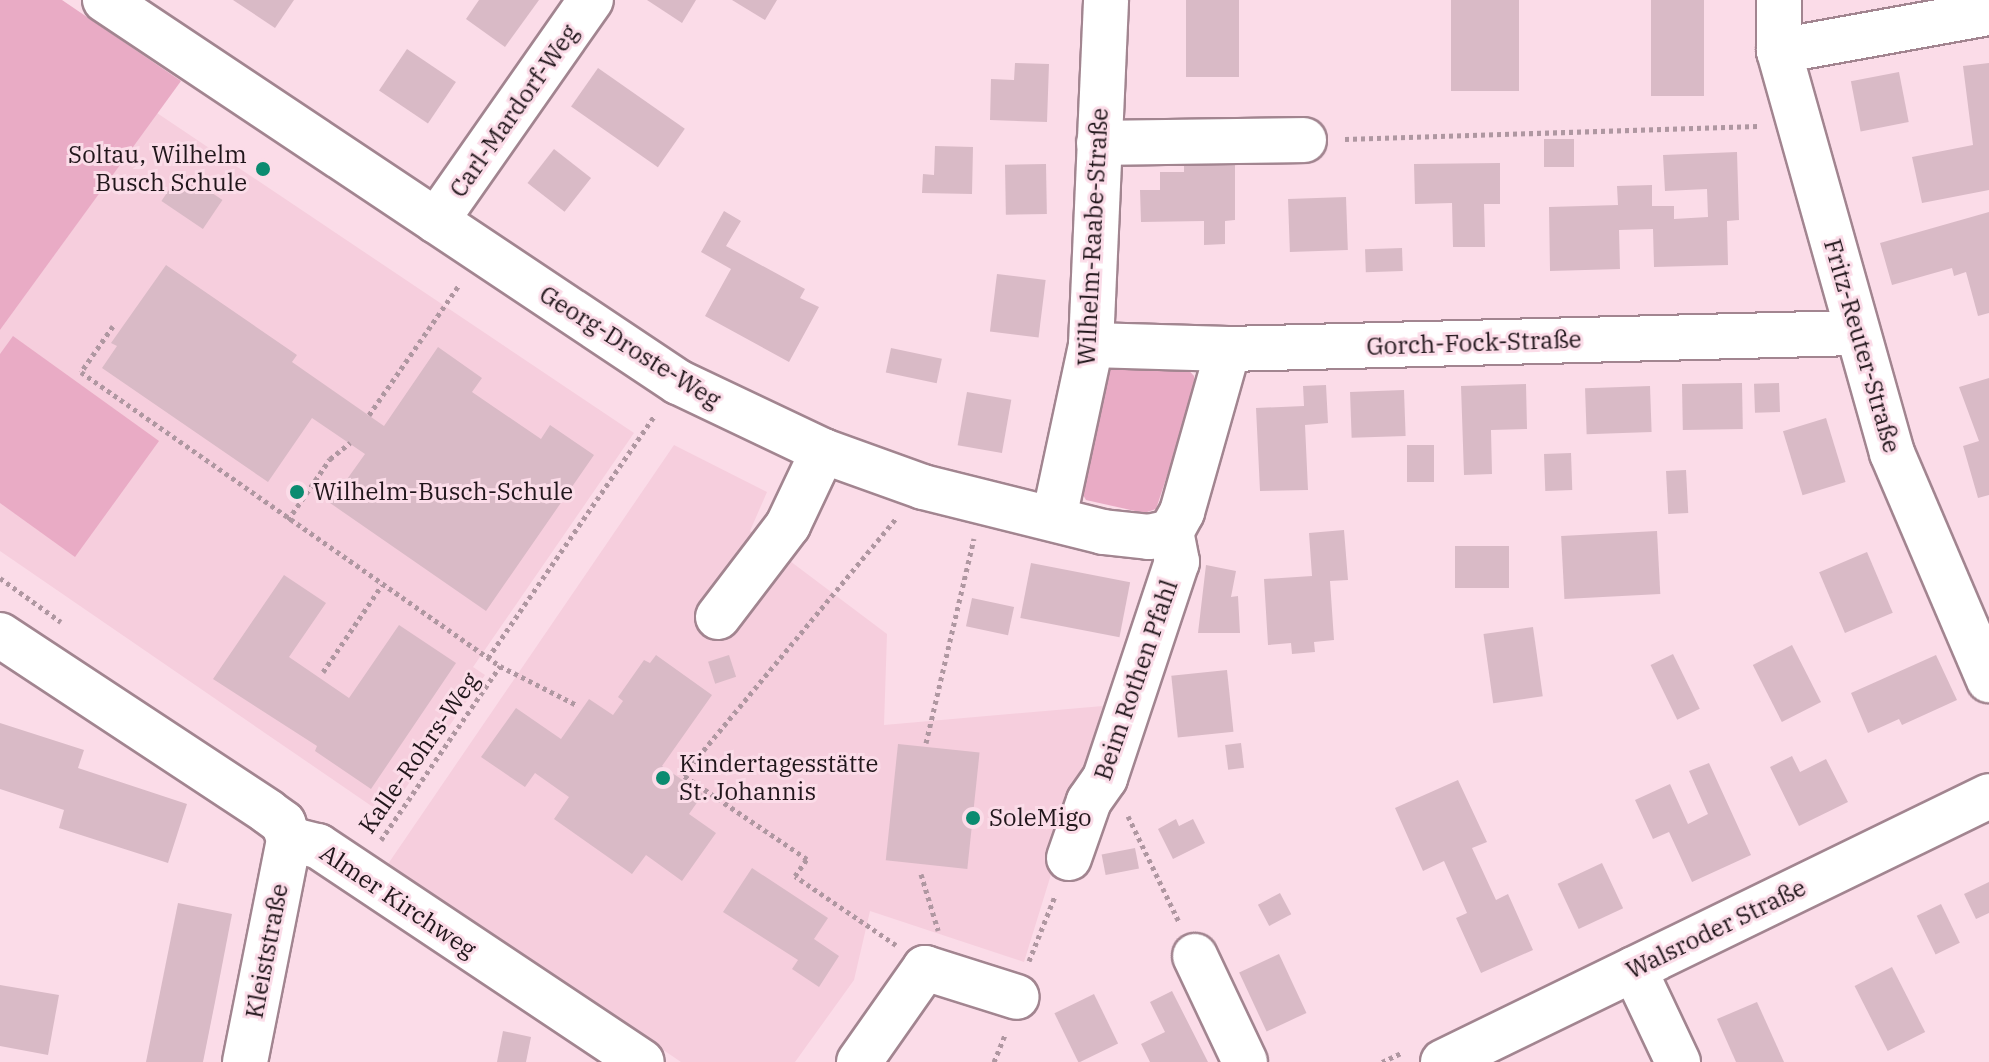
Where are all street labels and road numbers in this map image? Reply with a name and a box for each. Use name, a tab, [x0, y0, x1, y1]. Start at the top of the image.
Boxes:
street label: Carl-Mardorf-Weg	[444, 19, 584, 203]
street label: Wilhelm-Raabe-Straße	[1072, 107, 1114, 367]
street label: Fritz-Reuter-Straße	[1818, 236, 1906, 456]
street label: Georg-Droste-Weg	[534, 280, 726, 414]
street label: Gorch-Fock-Straße	[1366, 325, 1582, 361]
street label: Beim Rothen Pfahl	[1088, 576, 1184, 784]
street label: Kalle-Rohrs-Weg	[353, 667, 485, 839]
street label: Almer Kirchweg	[314, 838, 482, 964]
street label: Walsroder Straße	[1621, 873, 1811, 985]
street label: Kleiststraße	[240, 881, 294, 1021]

